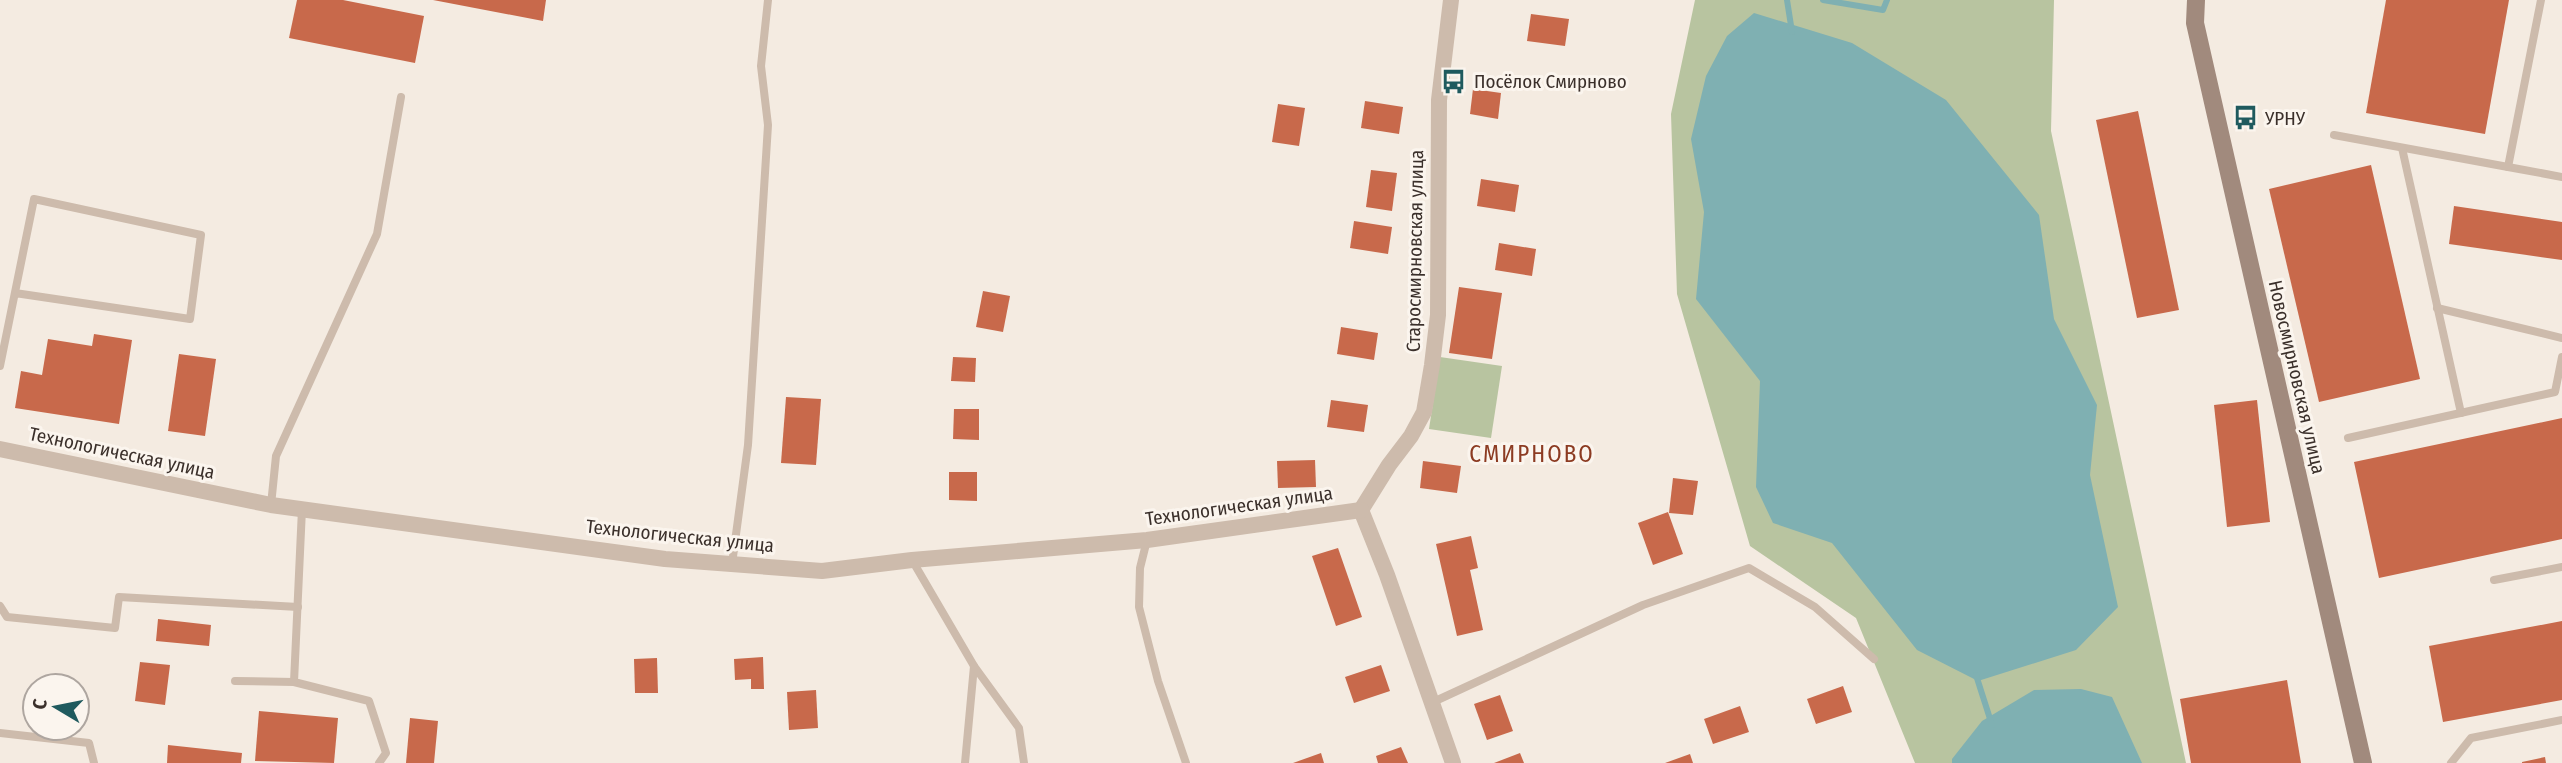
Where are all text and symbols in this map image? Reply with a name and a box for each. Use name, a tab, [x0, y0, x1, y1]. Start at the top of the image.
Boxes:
bus stop icon: Посёлок Смирново	[1440, 67, 1468, 95]
place label: Посёлок Смирново	[1474, 70, 1627, 93]
bus stop icon: УРНУ	[2231, 104, 2259, 132]
place label: УРНУ	[2264, 107, 2306, 130]
street label: Старосмирновская улица	[1402, 150, 1428, 352]
street label: Новосмирновская улица	[2264, 278, 2330, 476]
street label: Технологическая улица	[27, 422, 217, 484]
district label: СМИРНОВО	[1469, 440, 1595, 468]
street label: Технологическая улица	[1144, 481, 1334, 531]
street label: Технологическая улица	[585, 515, 775, 557]
north arrow	[21, 672, 91, 742]
text: С	[28, 697, 52, 711]

